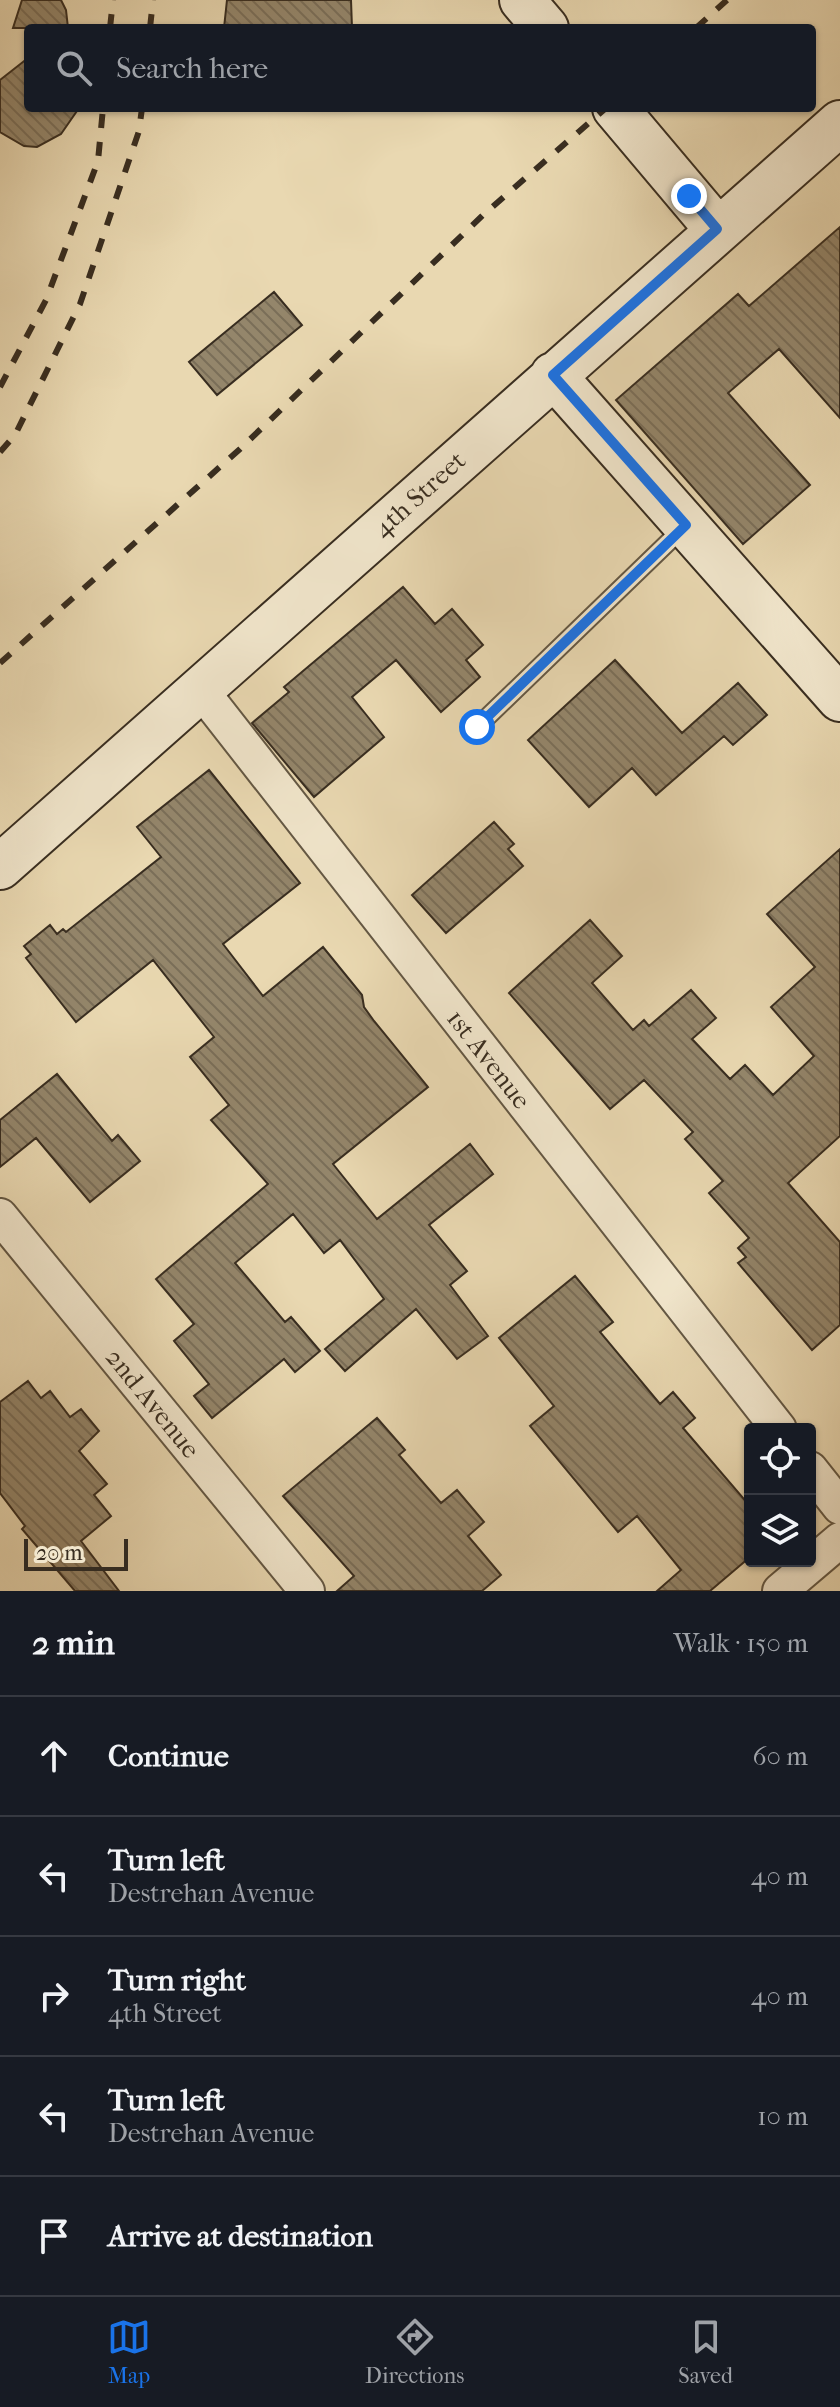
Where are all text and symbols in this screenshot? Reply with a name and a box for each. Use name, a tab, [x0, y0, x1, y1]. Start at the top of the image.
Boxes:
search box	[24, 24, 816, 112]
icon: search	[52, 46, 96, 90]
text: Search here	[116, 51, 268, 86]
route end	[671, 178, 707, 214]
street label: 4th Street	[367, 444, 472, 544]
route start	[459, 709, 495, 745]
street label: 1st Avenue	[440, 1003, 537, 1115]
street label: 2nd Avenue	[99, 1342, 206, 1464]
map controls	[744, 1423, 816, 1567]
button: locate	[744, 1423, 816, 1495]
button: layers	[744, 1495, 816, 1567]
scale bar	[24, 1535, 128, 1571]
text: 20 m	[36, 1540, 82, 1566]
text: 2 min	[32, 1623, 115, 1663]
text: Walk · 150 m	[673, 1628, 808, 1659]
icon: ahead	[32, 1734, 76, 1778]
text: Continue	[108, 1739, 229, 1774]
text: 60 m	[752, 1741, 808, 1772]
text: Turn left	[108, 1843, 225, 1878]
icon: left	[32, 1854, 76, 1898]
text: 40 m	[751, 1861, 808, 1892]
text: Destrehan Avenue	[108, 1878, 314, 1909]
text: Turn right	[108, 1963, 246, 1998]
icon: right	[32, 1974, 76, 2018]
text: 40 m	[751, 1981, 808, 2012]
text: 4th Street	[108, 1998, 221, 2029]
text: Turn left	[108, 2083, 225, 2118]
icon: left	[32, 2094, 76, 2138]
text: 10 m	[757, 2101, 808, 2132]
text: Destrehan Avenue	[108, 2118, 314, 2149]
icon: arrive	[32, 2214, 76, 2258]
text: Arrive at destination	[108, 2219, 373, 2254]
tab: Map	[107, 2315, 151, 2389]
tab: Directions	[365, 2315, 464, 2389]
tab: Saved	[678, 2315, 733, 2389]

